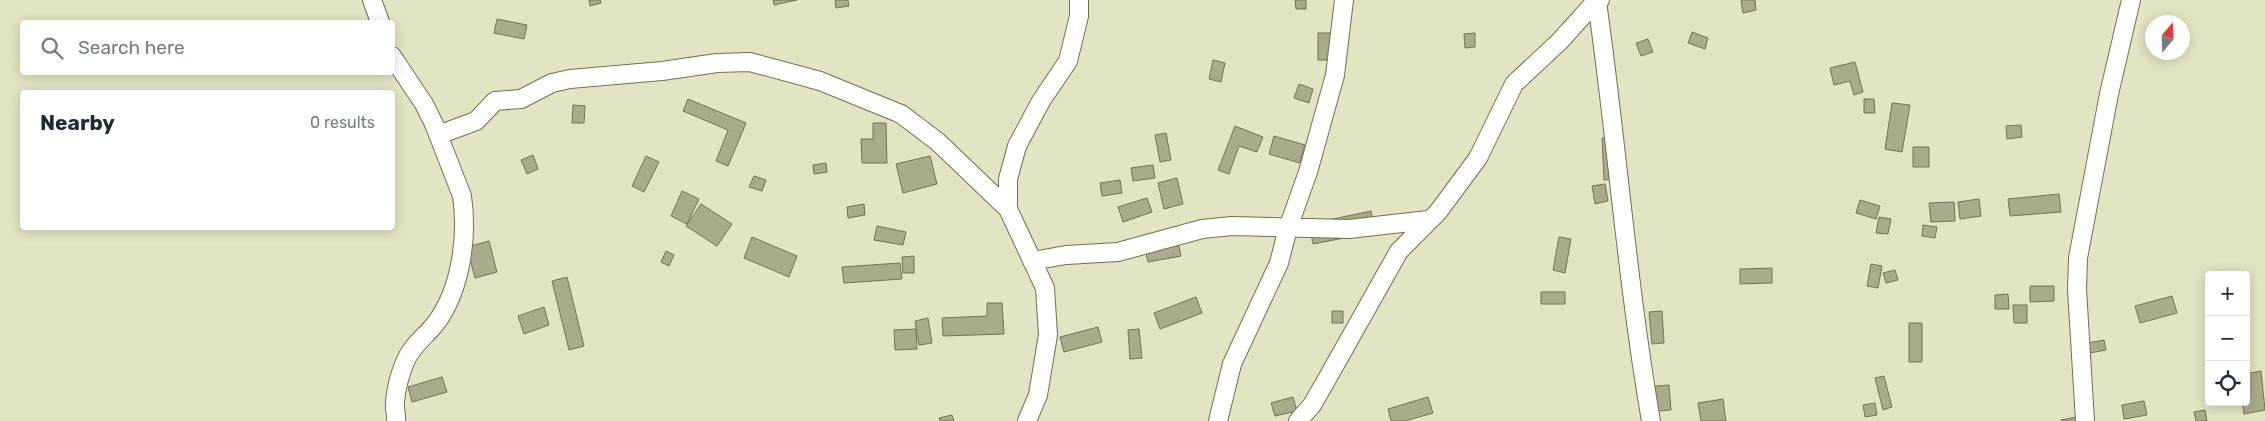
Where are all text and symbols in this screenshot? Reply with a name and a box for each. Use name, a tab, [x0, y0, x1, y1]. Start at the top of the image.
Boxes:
north arrow	[2145, 15, 2190, 60]
search box	[20, 20, 395, 75]
icon: search	[38, 34, 66, 62]
text: Search here	[78, 36, 185, 59]
text: Nearby	[40, 110, 115, 135]
text: 0 results	[310, 113, 375, 132]
map controls	[2205, 271, 2250, 406]
button: +	[2205, 271, 2250, 316]
button: −	[2205, 316, 2250, 361]
button: locate	[2205, 361, 2250, 406]

